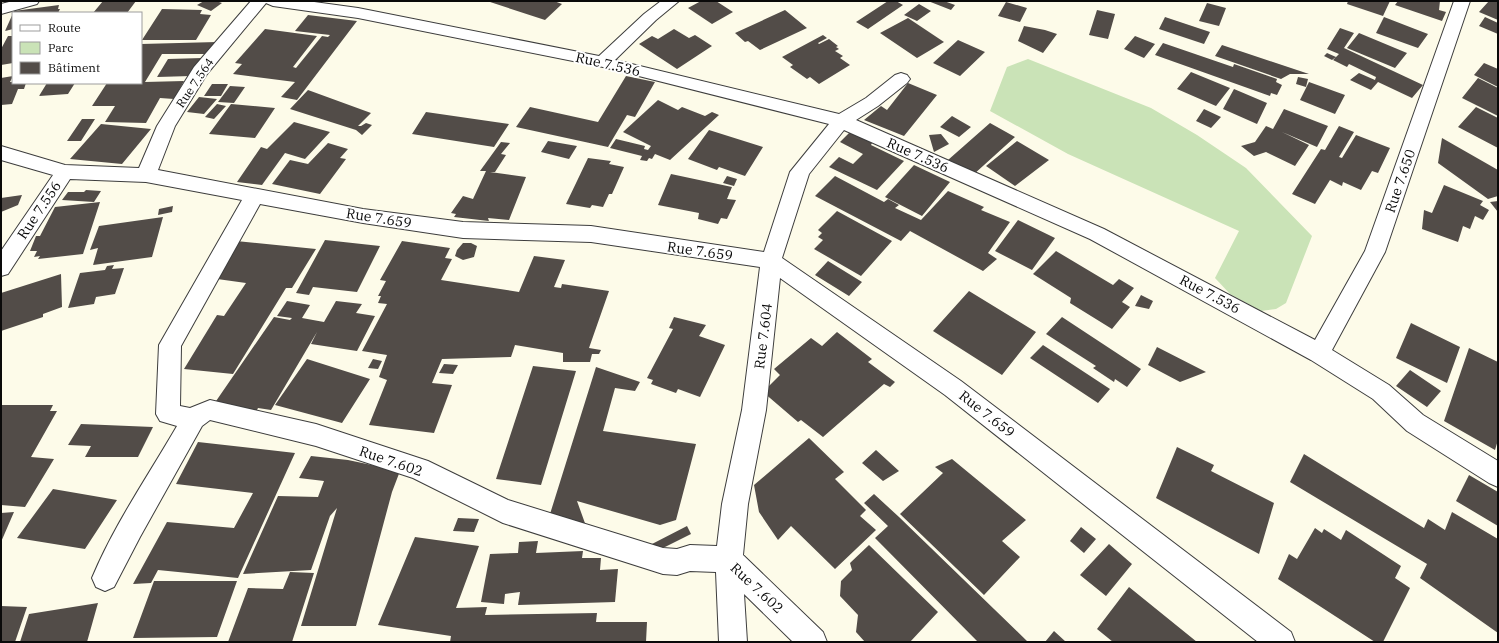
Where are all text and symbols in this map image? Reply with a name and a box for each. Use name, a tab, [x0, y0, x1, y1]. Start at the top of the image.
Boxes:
legend	[12, 12, 142, 84]
text: Route	[48, 20, 81, 35]
text: Parc	[48, 40, 73, 55]
street label: Rue 7.536	[574, 48, 642, 80]
street label: Rue 7.564	[173, 55, 217, 110]
text: Bâtiment	[48, 60, 100, 75]
street label: Rue 7.536	[884, 133, 952, 177]
street label: Rue 7.650	[1381, 147, 1419, 215]
street label: Rue 7.556	[13, 178, 65, 242]
street label: Rue 7.659	[345, 204, 413, 232]
street label: Rue 7.659	[666, 237, 734, 265]
street label: Rue 7.536	[1177, 271, 1243, 317]
street label: Rue 7.604	[750, 302, 776, 370]
street label: Rue 7.659	[955, 387, 1019, 441]
street label: Rue 7.602	[357, 442, 425, 480]
street label: Rue 7.602	[727, 559, 787, 617]

